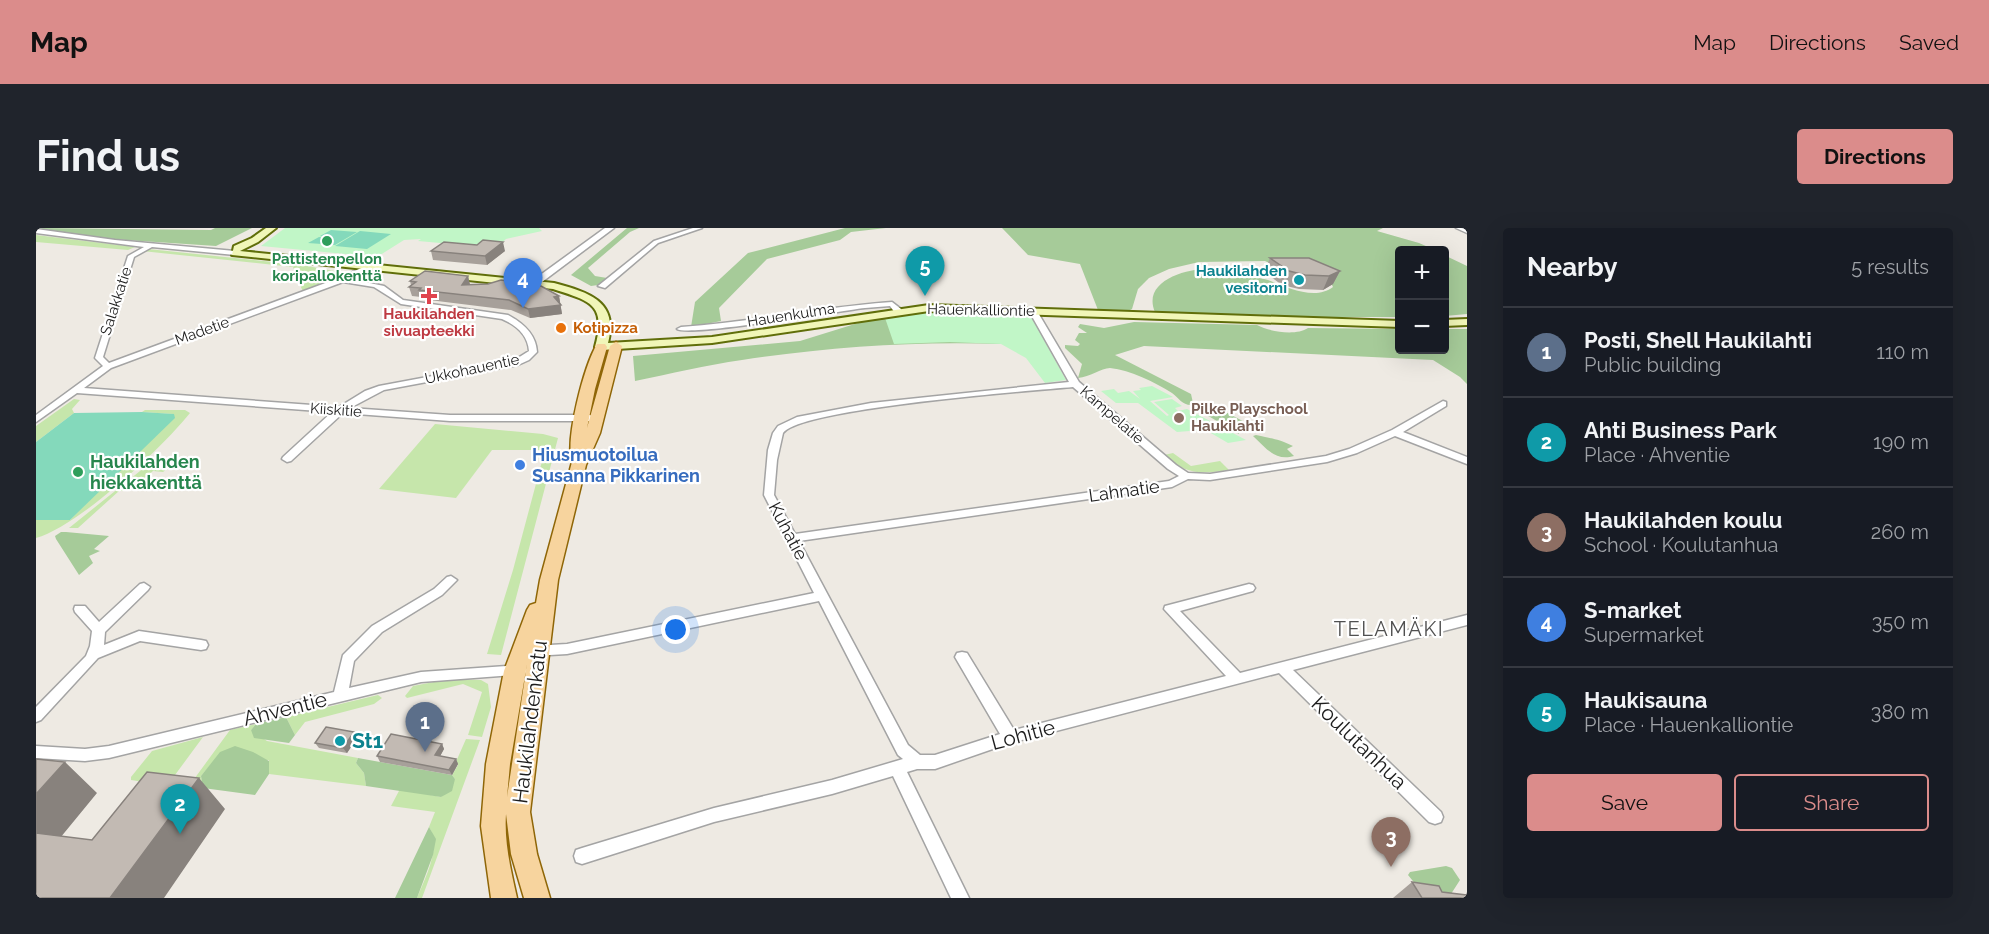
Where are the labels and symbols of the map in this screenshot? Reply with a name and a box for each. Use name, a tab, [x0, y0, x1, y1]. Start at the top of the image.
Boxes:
marker: Pattistenpellon koripallokenttä	[320, 234, 334, 248]
pin: 5	[906, 247, 944, 296]
place label: Pattistenpellon koripallokenttä	[272, 250, 382, 285]
pin: 4	[504, 259, 542, 308]
place label: Haukilahden vesitorni	[1196, 262, 1287, 297]
street label: Salakkatie	[97, 264, 136, 337]
marker: Haukilahden vesitorni	[1292, 273, 1306, 287]
marker: Haukilahden sivuapteekki	[422, 289, 436, 303]
street label: Hauenkulma	[746, 299, 836, 331]
street label: Hauenkalliontie	[927, 300, 1035, 320]
place label: Haukilahden sivuapteekki	[383, 305, 475, 340]
street label: Madetie	[172, 313, 232, 349]
place label: Kotipizza	[573, 319, 638, 337]
marker: Kotipizza	[554, 321, 568, 335]
street label: Ukkohauentie	[423, 350, 521, 388]
street label: Kampelatie	[1076, 382, 1148, 448]
street label: Kiiskitie	[310, 399, 363, 421]
place label: Pilke Playschool Haukilahti	[1191, 400, 1308, 435]
marker: Pilke Playschool Haukilahti	[1172, 411, 1186, 425]
place label: Hiusmuotoilua Susanna Pikkarinen	[532, 444, 700, 486]
place label: Haukilahden hiekkakenttä	[90, 451, 202, 493]
marker: Hiusmuotoilua Susanna Pikkarinen	[513, 458, 527, 472]
marker: Haukilahden hiekkakenttä	[71, 465, 85, 479]
street label: Lahnatie	[1087, 475, 1161, 506]
street label: Kuhatie	[764, 498, 813, 564]
your location	[661, 615, 690, 644]
district label: TELAMÄKI	[1334, 617, 1444, 641]
street label: Haukilahdenkatu	[507, 639, 552, 805]
street label: Ahventie	[240, 686, 329, 731]
street label: Koulutanhua	[1306, 691, 1412, 794]
pin: 1	[406, 702, 444, 752]
street label: Lohitie	[988, 714, 1058, 755]
place label: St1	[352, 728, 383, 753]
marker: St1	[333, 734, 347, 748]
pin: 2	[160, 784, 200, 834]
pin: 3	[1372, 818, 1410, 867]

